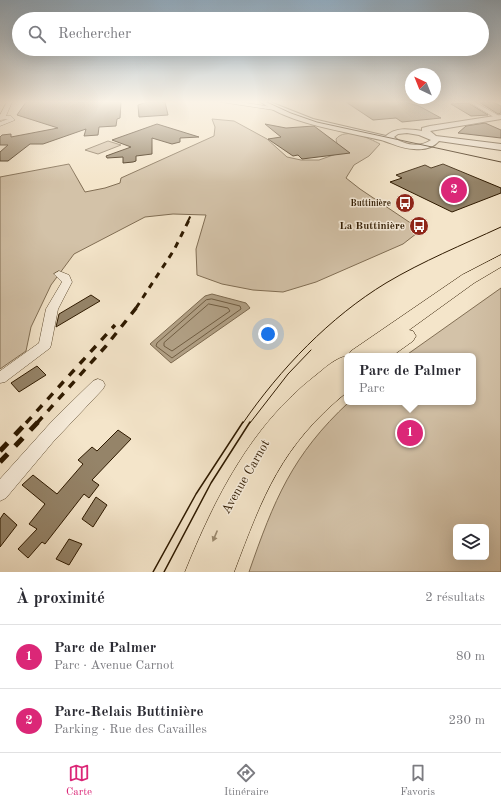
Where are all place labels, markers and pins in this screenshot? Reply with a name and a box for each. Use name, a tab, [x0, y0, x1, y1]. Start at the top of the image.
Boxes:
pin: 2	[441, 175, 467, 205]
bus stop icon: Buttinière	[394, 192, 416, 214]
place label: Buttinière	[350, 199, 391, 208]
bus stop icon: La Buttinière	[408, 215, 430, 237]
place label: La Buttinière	[339, 221, 405, 232]
pin: 1	[397, 418, 423, 448]

